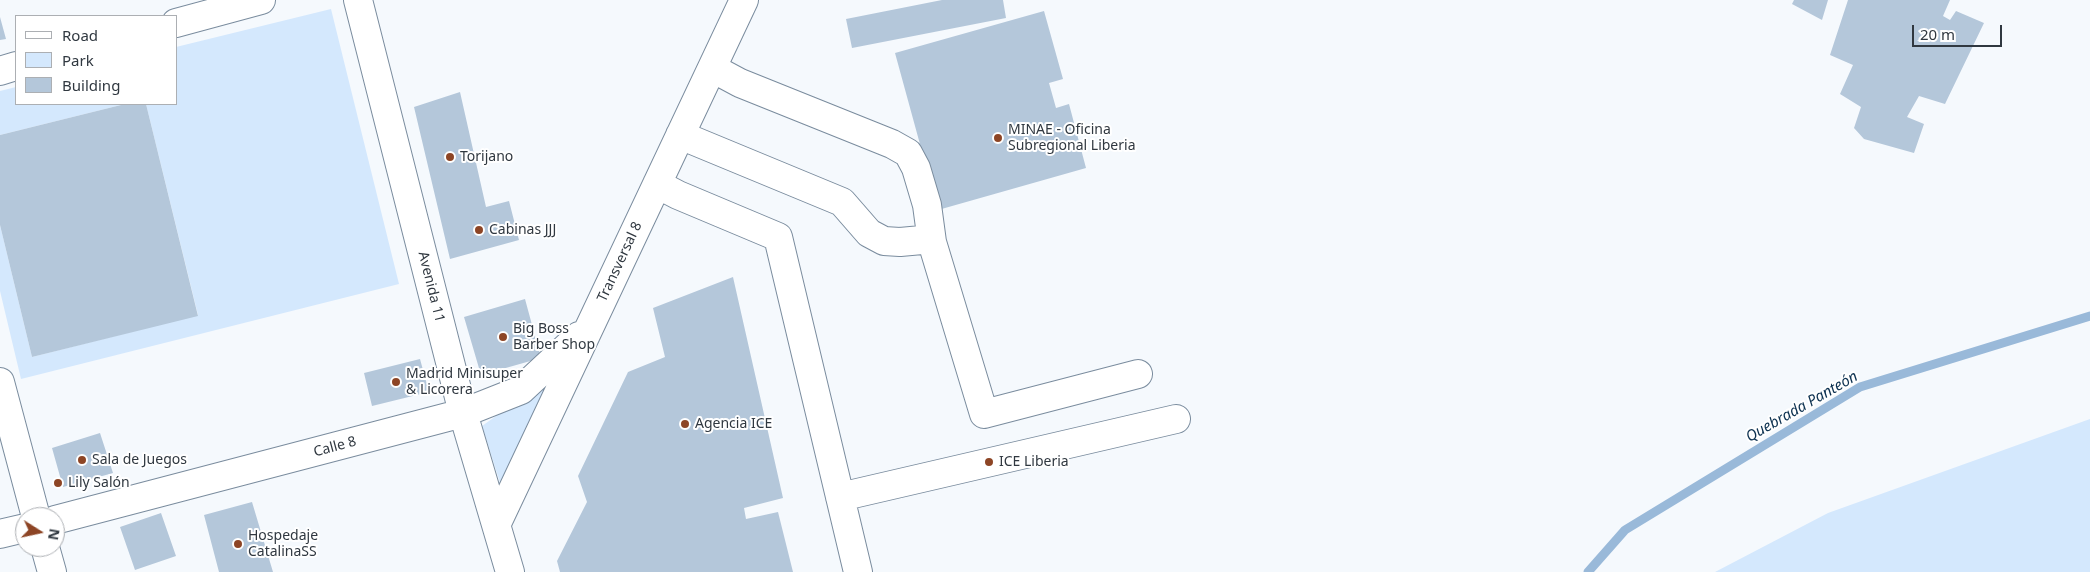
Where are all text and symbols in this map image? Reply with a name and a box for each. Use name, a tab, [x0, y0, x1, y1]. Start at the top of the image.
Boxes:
legend	[15, 15, 178, 105]
scale bar	[1915, 15, 2005, 47]
text: 20 m	[1920, 24, 1955, 44]
text: Road	[62, 25, 98, 45]
text: Park	[62, 50, 94, 70]
text: Building	[62, 75, 120, 95]
place label: MINAE - Oficina Subregional Liberia	[1008, 122, 1135, 154]
marker: MINAE - Oficina Subregional Liberia	[992, 132, 1004, 144]
place label: Torijano	[460, 149, 513, 165]
marker: Torijano	[444, 151, 456, 163]
street label: Transversal 8	[594, 219, 646, 305]
place label: Cabinas JJJ	[489, 222, 556, 238]
marker: Cabinas JJJ	[473, 224, 485, 236]
street label: Avenida 11	[414, 250, 448, 324]
place label: Big Boss Barber Shop	[513, 321, 595, 354]
marker: Big Boss Barber Shop	[497, 331, 509, 343]
place label: Madrid Minisuper & Licorera	[406, 366, 523, 398]
water label: Quebrada Panteón	[1743, 368, 1861, 446]
marker: Madrid Minisuper & Licorera	[390, 376, 402, 388]
place label: Agencia ICE	[695, 416, 772, 432]
marker: Agencia ICE	[679, 418, 691, 430]
street label: Calle 8	[312, 433, 358, 461]
place label: Sala de Juegos	[92, 452, 187, 468]
marker: Sala de Juegos	[76, 454, 88, 466]
place label: ICE Liberia	[999, 454, 1069, 470]
marker: ICE Liberia	[983, 456, 995, 468]
place label: Lily Salón	[68, 475, 130, 491]
marker: Lily Salón	[52, 477, 64, 489]
north arrow	[15, 507, 65, 557]
text: N	[44, 527, 65, 542]
place label: Hospedaje CatalinaSS	[248, 528, 318, 560]
marker: Hospedaje CatalinaSS	[232, 538, 244, 550]

